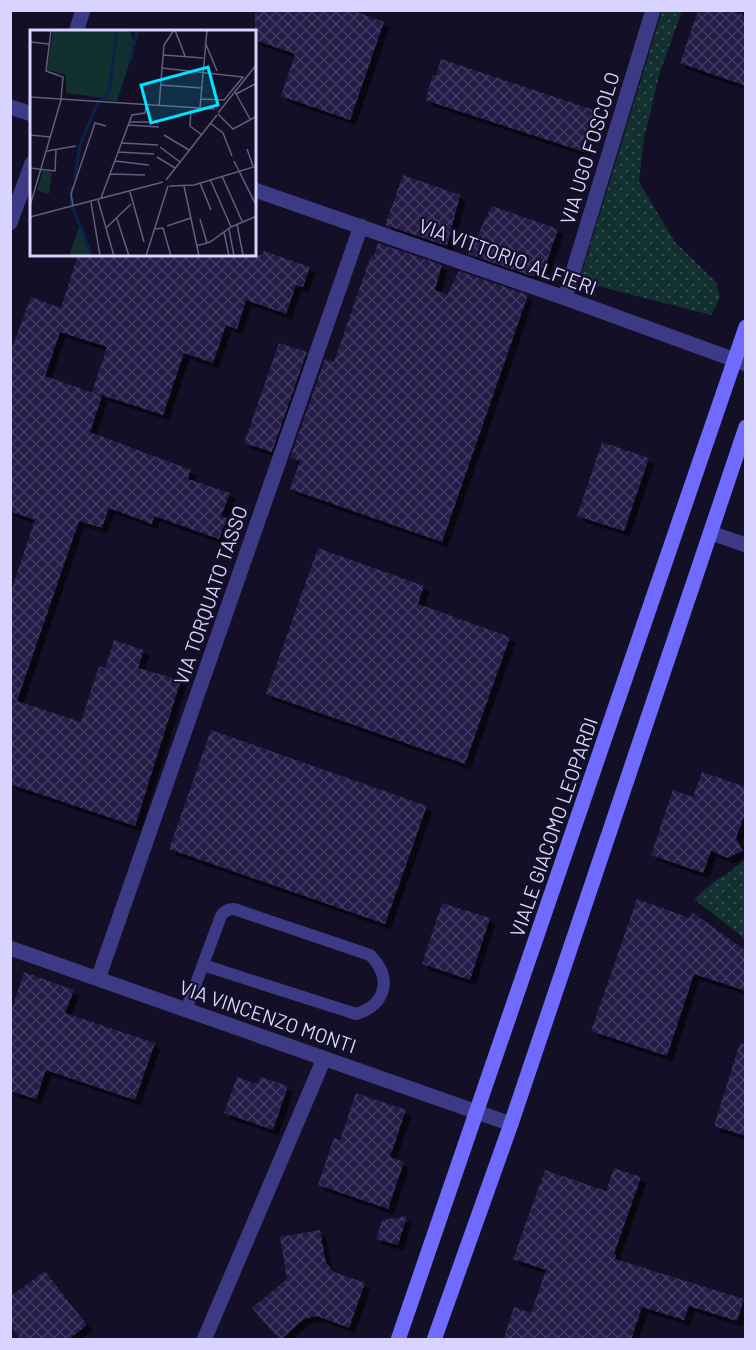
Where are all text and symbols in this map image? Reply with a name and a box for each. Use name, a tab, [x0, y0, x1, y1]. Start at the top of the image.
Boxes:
inset map	[30, 30, 256, 256]
street label: VIA UGO FOSCOLO	[554, 69, 624, 227]
street label: VIA VITTORIO ALFIERI	[416, 213, 600, 299]
street label: VIA TORQUATO TASSO	[168, 502, 252, 688]
street label: VIALE GIACOMO LEOPARDI	[504, 714, 602, 940]
street label: VIA VINCENZO MONTI	[176, 974, 360, 1058]

